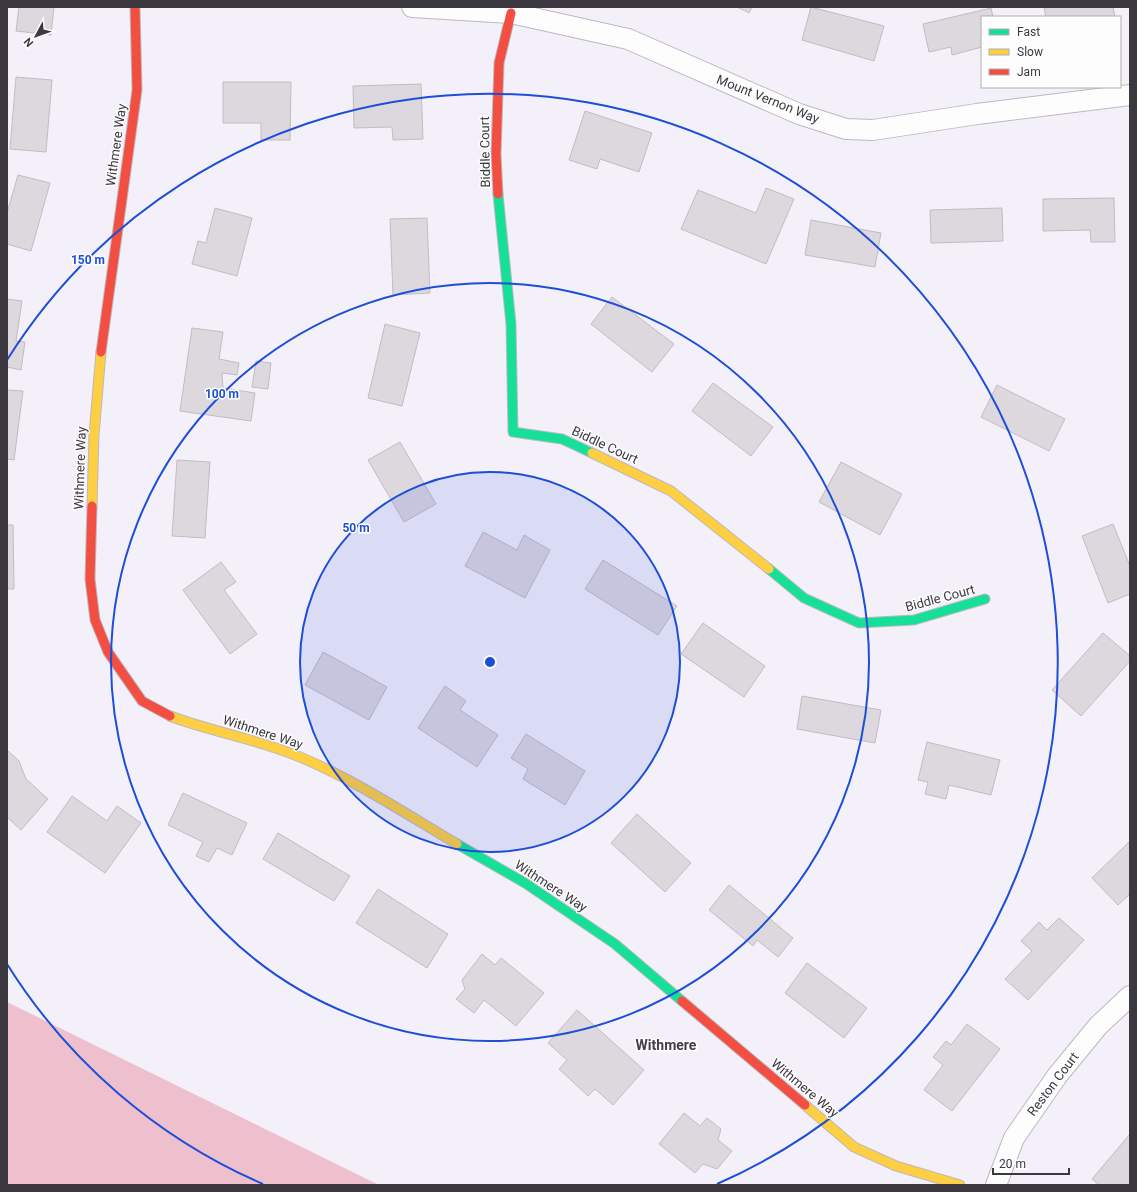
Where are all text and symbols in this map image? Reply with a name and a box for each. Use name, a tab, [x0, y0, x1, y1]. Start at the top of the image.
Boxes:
north arrow	[16, 16, 56, 56]
legend	[981, 16, 1121, 88]
text: Fast	[1017, 25, 1040, 39]
text: N	[21, 35, 36, 49]
text: Slow	[1017, 45, 1043, 59]
text: Jam	[1017, 65, 1041, 79]
street label: Mount Vernon Way	[714, 72, 822, 126]
street label: Withmere Way	[103, 103, 129, 187]
street label: Biddle Court	[477, 116, 493, 188]
text: 150 m	[71, 253, 105, 267]
text: 100 m	[205, 387, 239, 401]
street label: Biddle Court	[570, 423, 640, 467]
street label: Withmere Way	[71, 426, 89, 510]
text: 50 m	[342, 521, 370, 535]
street label: Biddle Court	[904, 582, 976, 614]
centre of rings	[483, 655, 497, 669]
street label: Withmere Way	[221, 712, 305, 752]
street label: Withmere Way	[512, 857, 590, 915]
district label: Withmere	[636, 1037, 697, 1053]
street label: Reston Court	[1024, 1049, 1082, 1119]
street label: Withmere Way	[768, 1055, 842, 1121]
scale bar	[993, 1150, 1069, 1176]
text: 20 m	[999, 1157, 1026, 1171]

